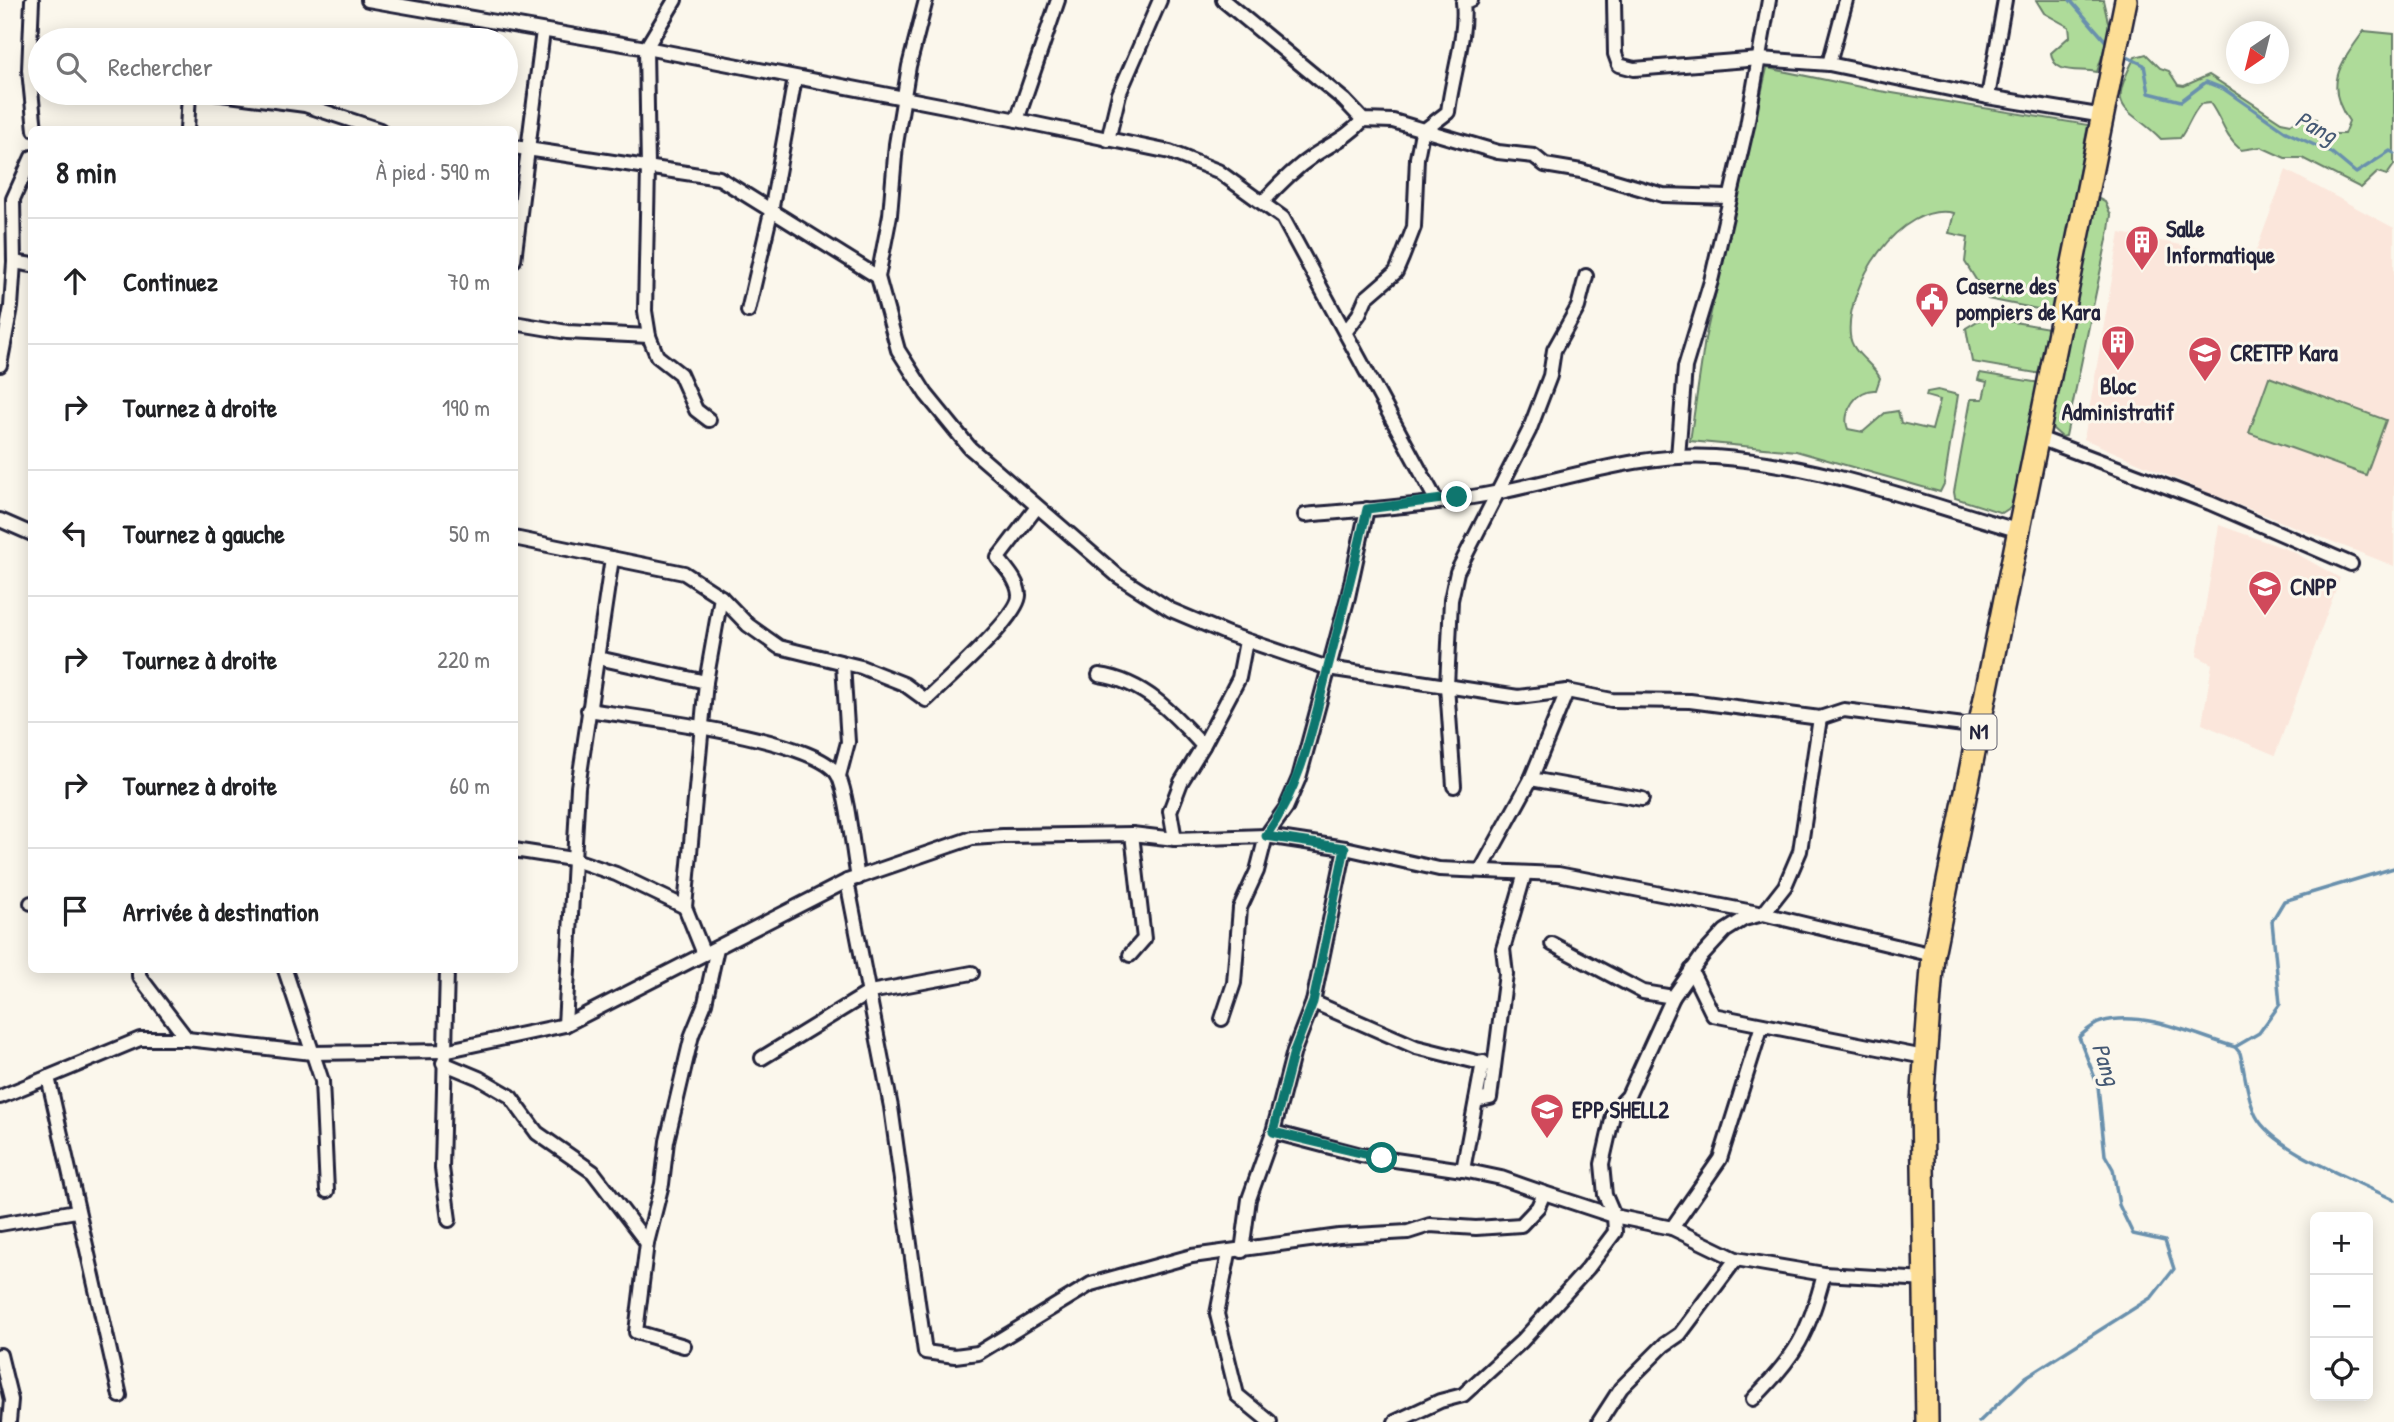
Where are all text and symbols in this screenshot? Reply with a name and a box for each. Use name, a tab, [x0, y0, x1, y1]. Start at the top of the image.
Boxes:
north arrow	[2226, 21, 2289, 84]
search box	[28, 28, 518, 105]
icon: search	[52, 48, 90, 86]
text: Rechercher	[108, 49, 213, 84]
water label: Pang	[2290, 102, 2344, 151]
text: 8 min	[56, 152, 117, 192]
text: À pied · 590 m	[376, 156, 490, 187]
place label: Salle Informatique	[2166, 213, 2276, 271]
building icon: Salle Informatique	[2123, 223, 2161, 272]
icon: ahead	[56, 262, 94, 300]
text: Continuez	[123, 264, 218, 299]
text: 70 m	[447, 266, 490, 297]
place label: Caserne des pompiers de Kara	[1956, 270, 2100, 328]
public building icon: Caserne des pompiers de Kara	[1913, 280, 1951, 329]
building icon: Bloc Administratif	[2099, 323, 2137, 372]
school or university icon: CRETFP Kara	[2186, 334, 2224, 383]
place label: CRETFP Kara	[2230, 337, 2338, 368]
place label: Bloc Administratif	[2062, 370, 2175, 427]
icon: right	[56, 388, 94, 426]
text: Tournez à droite	[123, 390, 277, 425]
text: 190 m	[442, 392, 490, 423]
route end	[1441, 481, 1472, 512]
icon: left	[56, 514, 94, 552]
text: Tournez à gauche	[123, 516, 285, 551]
text: 50 m	[449, 518, 490, 549]
school or university icon: CNPP	[2246, 568, 2284, 617]
place label: CNPP	[2290, 571, 2337, 602]
icon: right	[56, 640, 94, 678]
text: Tournez à droite	[123, 642, 277, 677]
text: 220 m	[437, 644, 490, 675]
road number: N1	[1962, 714, 1996, 750]
icon: right	[56, 766, 94, 804]
text: Tournez à droite	[123, 768, 277, 803]
text: 60 m	[450, 770, 490, 801]
icon: arrive	[56, 892, 94, 930]
text: Arrivée à destination	[123, 894, 319, 929]
water label: Pang	[2084, 1039, 2129, 1090]
school or university icon: EPP SHELL2	[1528, 1091, 1566, 1140]
place label: EPP SHELL2	[1572, 1094, 1669, 1125]
route start	[1366, 1142, 1397, 1173]
map controls	[2310, 1212, 2373, 1401]
button: +	[2310, 1212, 2373, 1275]
button: −	[2310, 1275, 2373, 1338]
button: locate	[2310, 1338, 2373, 1401]

